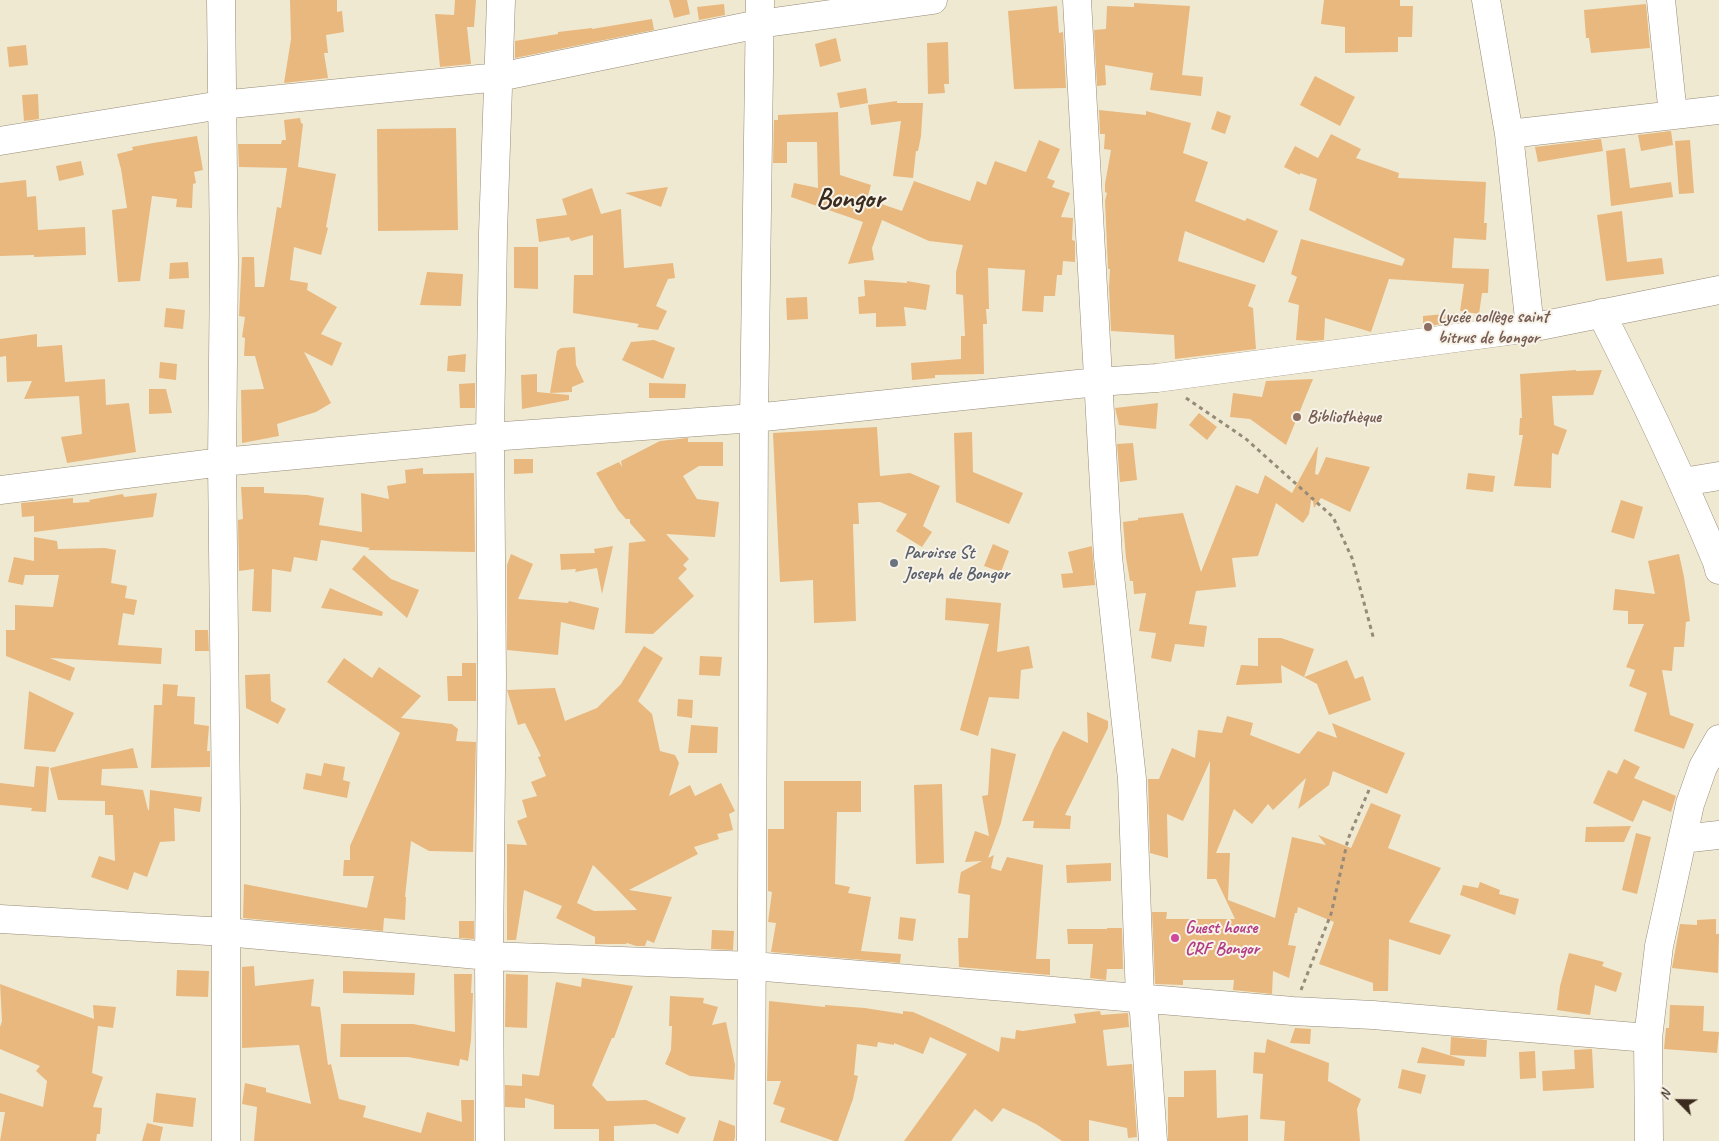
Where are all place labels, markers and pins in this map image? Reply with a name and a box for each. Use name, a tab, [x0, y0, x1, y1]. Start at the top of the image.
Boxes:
place label: Lycée collège saint bitrus de bongor	[1438, 306, 1548, 348]
marker: Lycée collège saint bitrus de bongor	[1422, 321, 1434, 333]
place label: Bibliothèque	[1307, 406, 1381, 428]
marker: Bibliothèque	[1291, 411, 1303, 423]
place label: Paroisse St Joseph de Bongor	[904, 542, 1009, 584]
marker: Paroisse St Joseph de Bongor	[888, 557, 900, 569]
place label: Guest house CRF Bongor	[1185, 917, 1259, 960]
marker: Guest house CRF Bongor	[1169, 932, 1181, 944]

